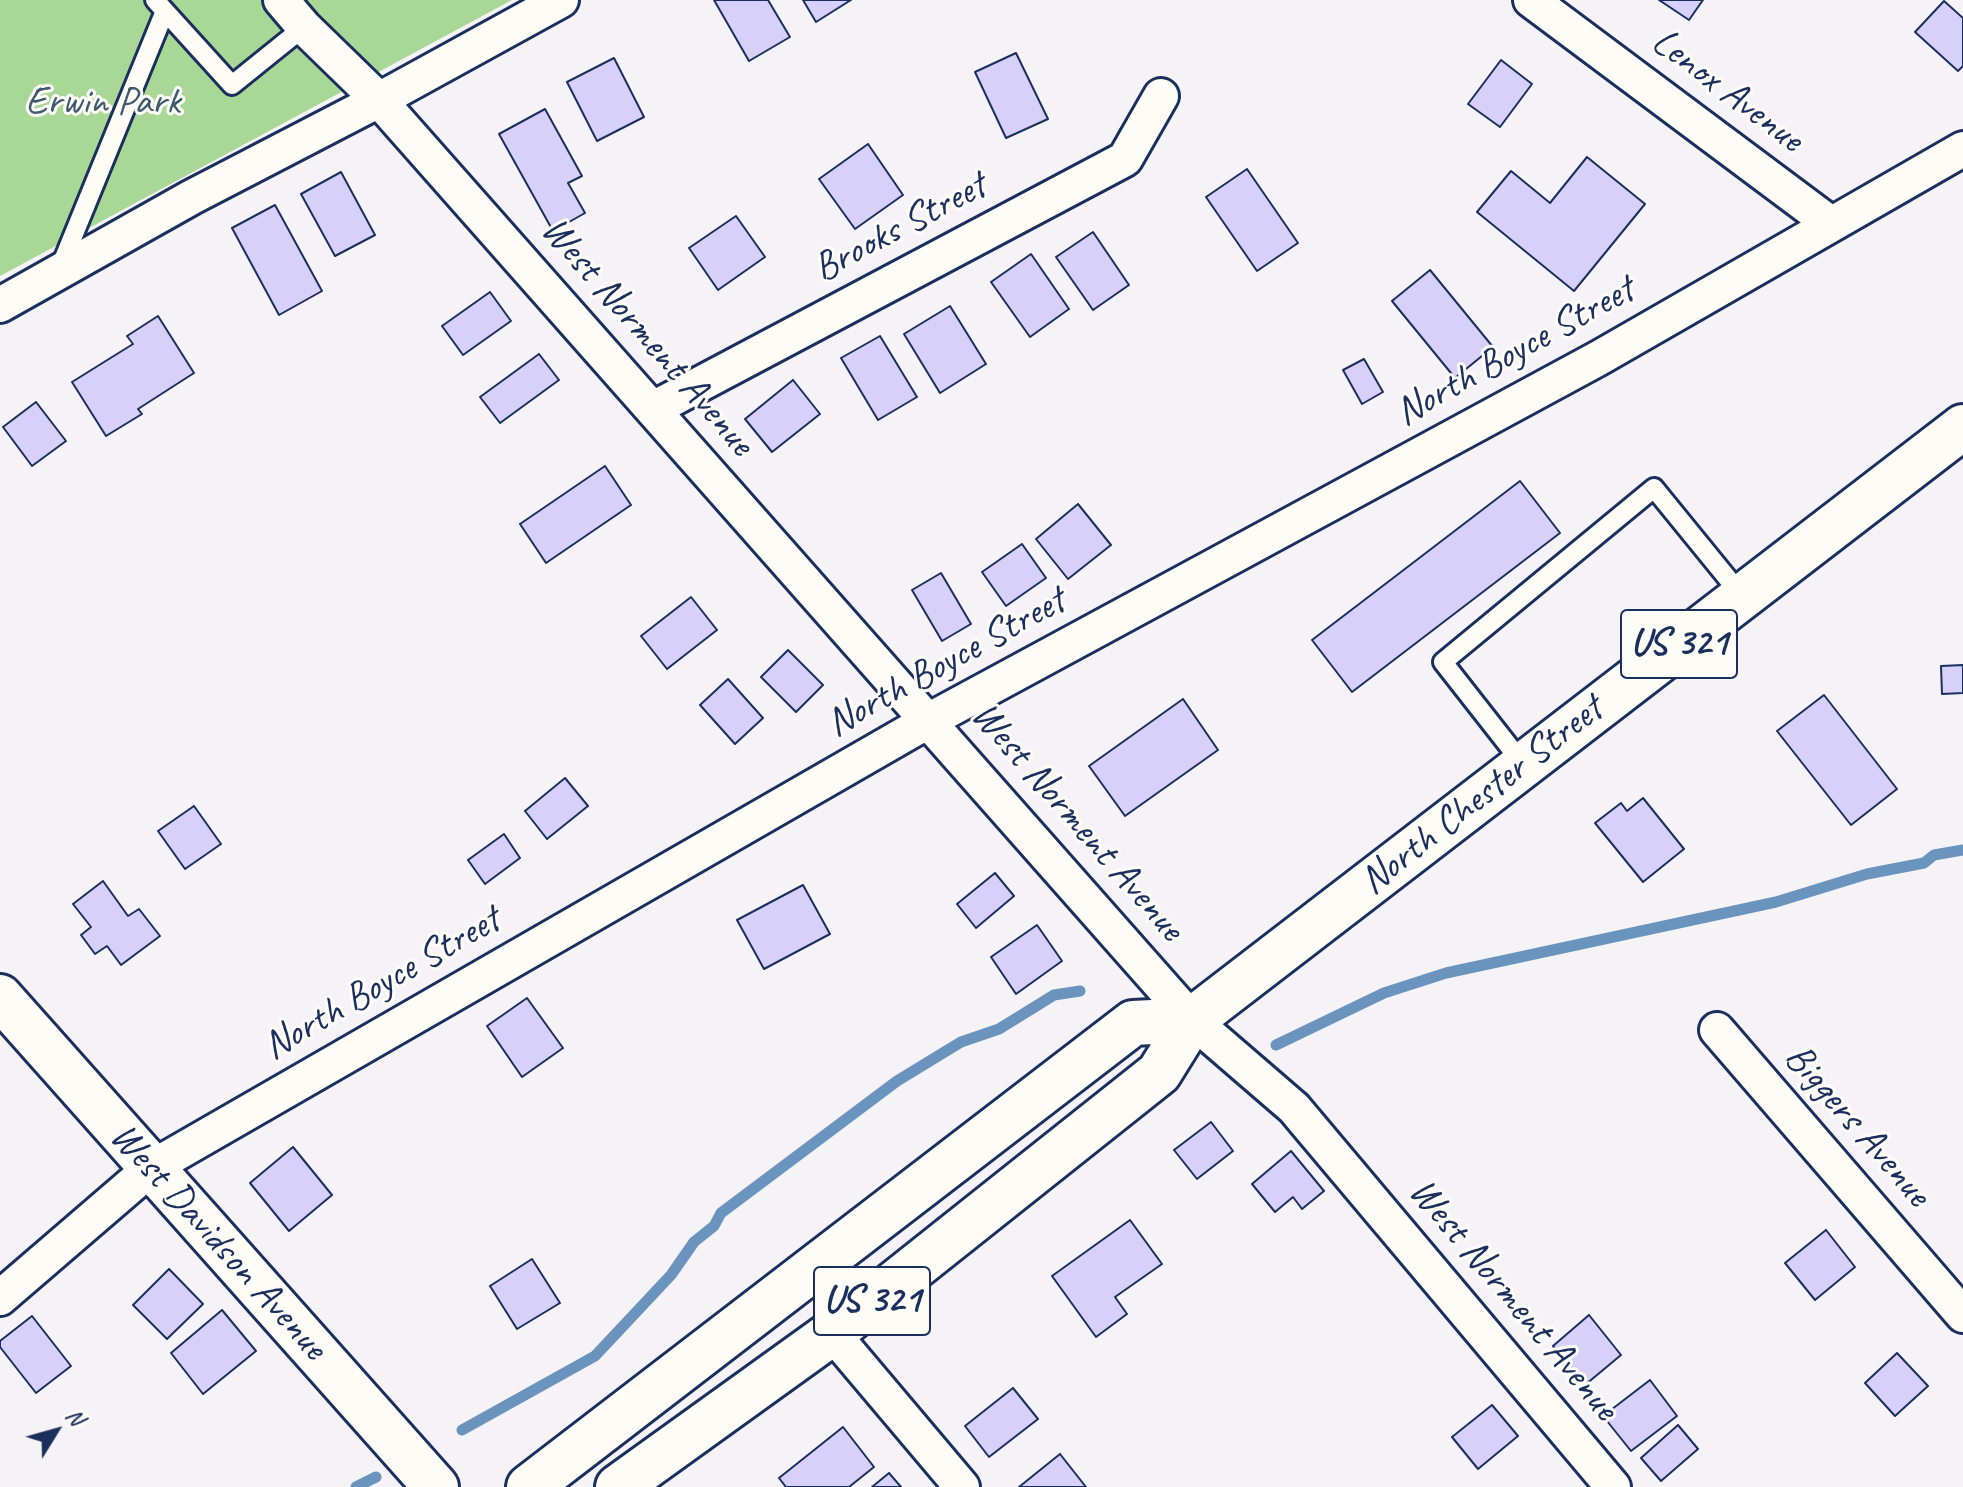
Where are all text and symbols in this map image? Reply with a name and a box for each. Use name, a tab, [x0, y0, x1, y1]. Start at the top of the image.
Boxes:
street label: Lenox Avenue	[1642, 18, 1812, 164]
park label: Erwin Park	[26, 79, 180, 127]
street label: Brooks Street	[806, 163, 994, 293]
street label: West Norment Avenue	[530, 207, 764, 467]
street label: North Boyce Street	[1387, 267, 1643, 437]
street label: North Boyce Street	[818, 578, 1074, 748]
road number: US 321	[1621, 610, 1737, 678]
street label: North Chester Street	[1351, 686, 1613, 906]
street label: West Norment Avenue	[960, 692, 1194, 952]
street label: North Boyce Street	[255, 897, 509, 1071]
street label: Biggers Avenue	[1773, 1035, 1941, 1217]
street label: West Davidson Avenue	[99, 1114, 337, 1370]
street label: West Norment Avenue	[1398, 1169, 1628, 1431]
road number: US 321	[814, 1267, 930, 1335]
north arrow	[16, 1391, 96, 1471]
text: N	[60, 1403, 90, 1430]

